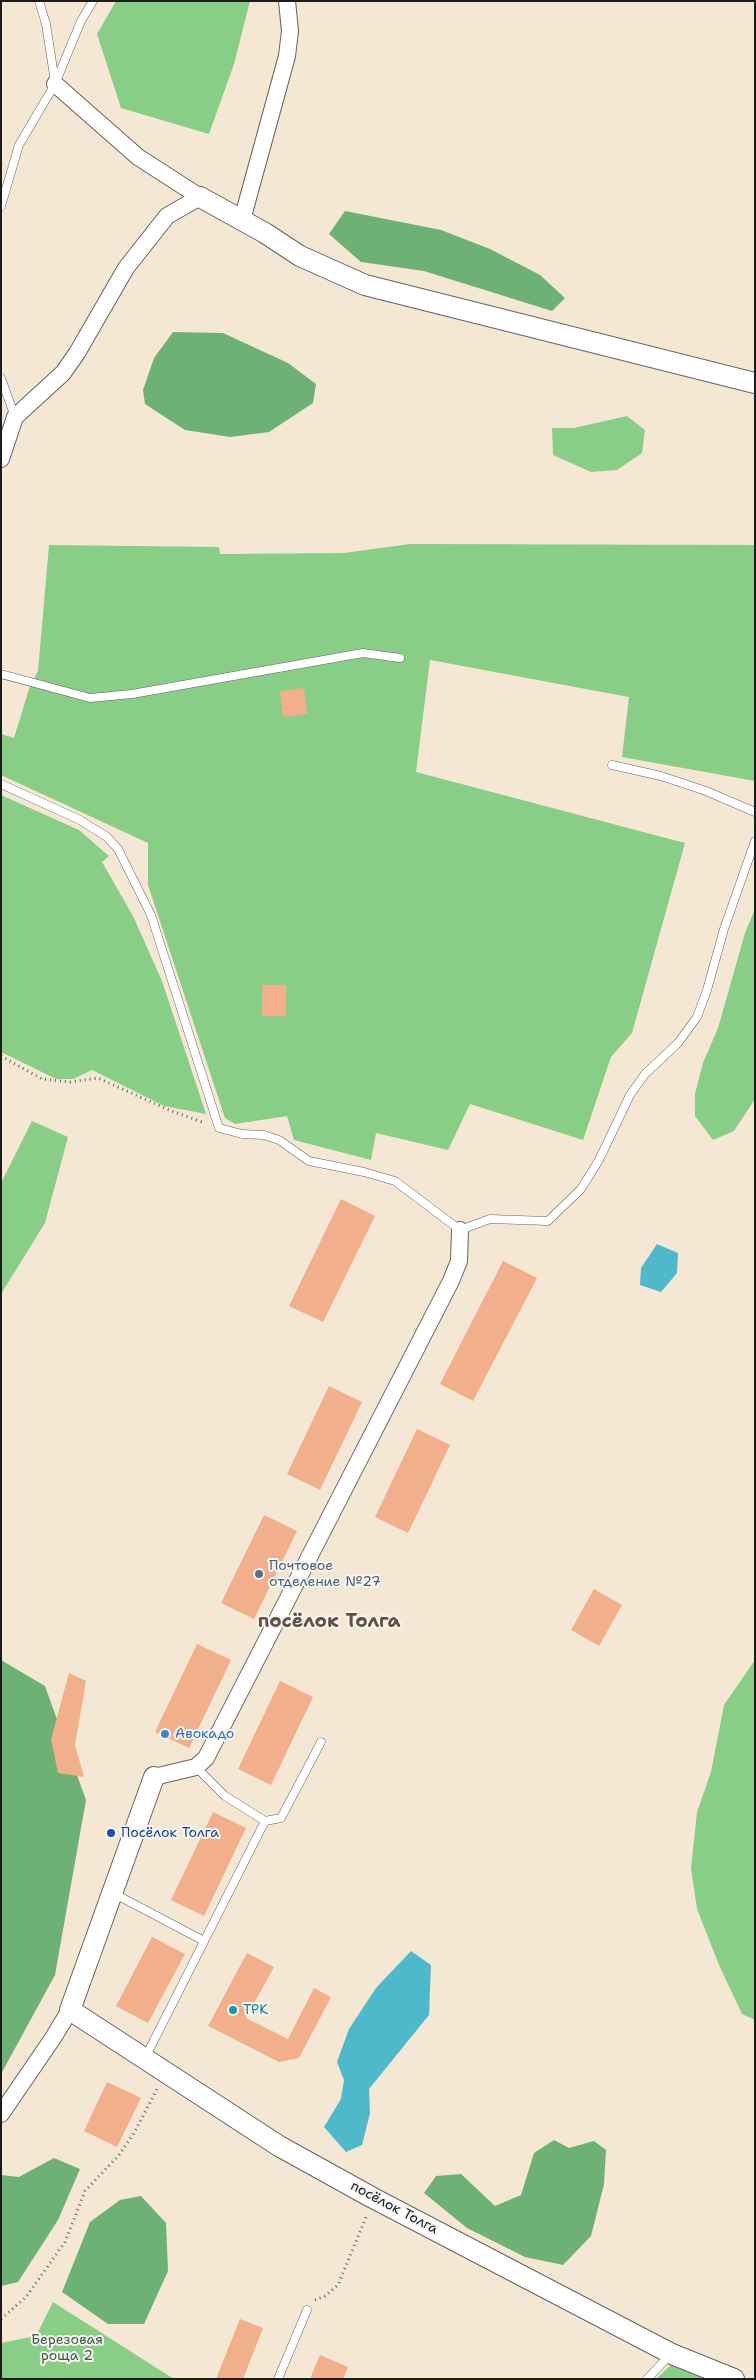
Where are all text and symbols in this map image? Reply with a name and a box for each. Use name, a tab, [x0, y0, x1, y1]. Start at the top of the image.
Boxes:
place label: Почтовое отделение №27	[269, 1558, 381, 1590]
marker: Почтовое отделение №27	[253, 1568, 265, 1580]
district label: посёлок Толга	[257, 1611, 401, 1633]
place label: Авокадо	[175, 1726, 234, 1742]
marker: Авокадо	[159, 1728, 171, 1740]
place label: Посёлок Толга	[121, 1825, 219, 1841]
marker: Посёлок Толга	[105, 1827, 117, 1839]
place label: ТРК	[243, 2002, 268, 2018]
marker: ТРК	[227, 2004, 239, 2016]
street label: посёлок Толга	[347, 2178, 441, 2238]
park label: Березовая роща 2	[31, 2332, 103, 2364]

